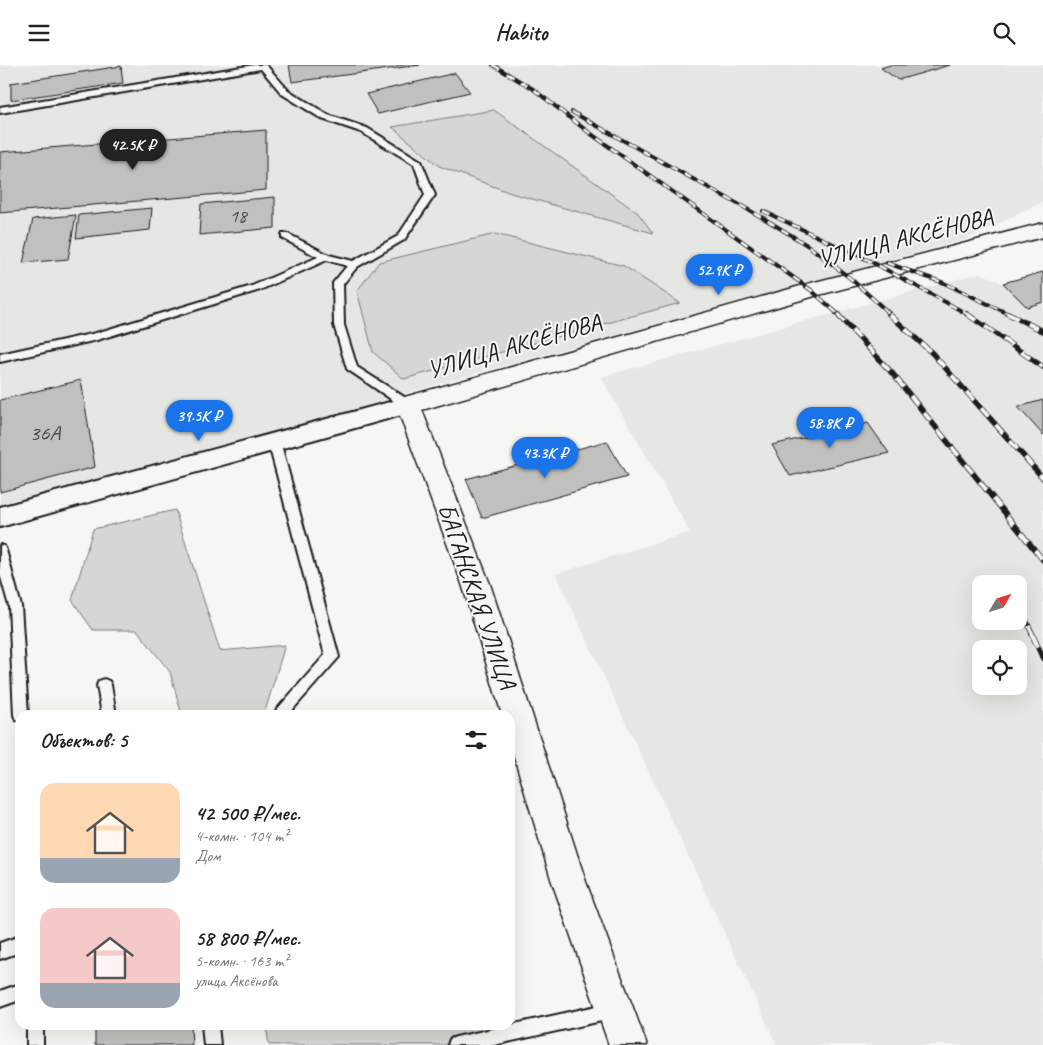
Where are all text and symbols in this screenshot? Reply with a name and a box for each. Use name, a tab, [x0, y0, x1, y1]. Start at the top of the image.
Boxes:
icon: menu	[25, 19, 53, 47]
text: Habito	[496, 19, 547, 47]
icon: search	[990, 19, 1018, 47]
pin: 42.5K ₽	[87, 129, 179, 171]
text: 42.5K ₽	[111, 135, 155, 155]
street label: УЛИЦА АКСЁНОВА	[814, 201, 996, 275]
house number: 18	[229, 204, 249, 228]
pin: 52.9K ₽	[673, 253, 765, 296]
text: 52.9K ₽	[697, 260, 741, 280]
street label: УЛИЦА АКСЁНОВА	[423, 306, 605, 386]
pin: 39.5K ₽	[153, 399, 245, 442]
text: 39.5K ₽	[177, 406, 221, 426]
pin: 58.8K ₽	[784, 407, 876, 449]
text: 58.8K ₽	[808, 413, 852, 433]
house number: 36А	[30, 419, 61, 447]
pin: 43.3K ₽	[499, 437, 591, 479]
text: 43.3K ₽	[522, 443, 568, 463]
street label: БАГАНСКАЯ УЛИЦА	[430, 499, 524, 694]
north arrow	[972, 575, 1028, 630]
map controls	[972, 575, 1027, 695]
button: locate	[972, 640, 1027, 695]
icon: filters	[462, 726, 490, 754]
text: Объектов: 5	[40, 727, 128, 753]
text: 42 500 ₽/мес.	[195, 800, 300, 826]
icon: home	[80, 803, 140, 863]
text: 4-комн. · 104 m²	[195, 826, 288, 846]
text: Дом	[195, 846, 221, 866]
text: 58 800 ₽/мес.	[195, 925, 300, 951]
icon: home	[80, 928, 140, 988]
text: 5-комн. · 163 m²	[195, 951, 288, 971]
text: улица Аксёнова	[195, 971, 277, 991]

